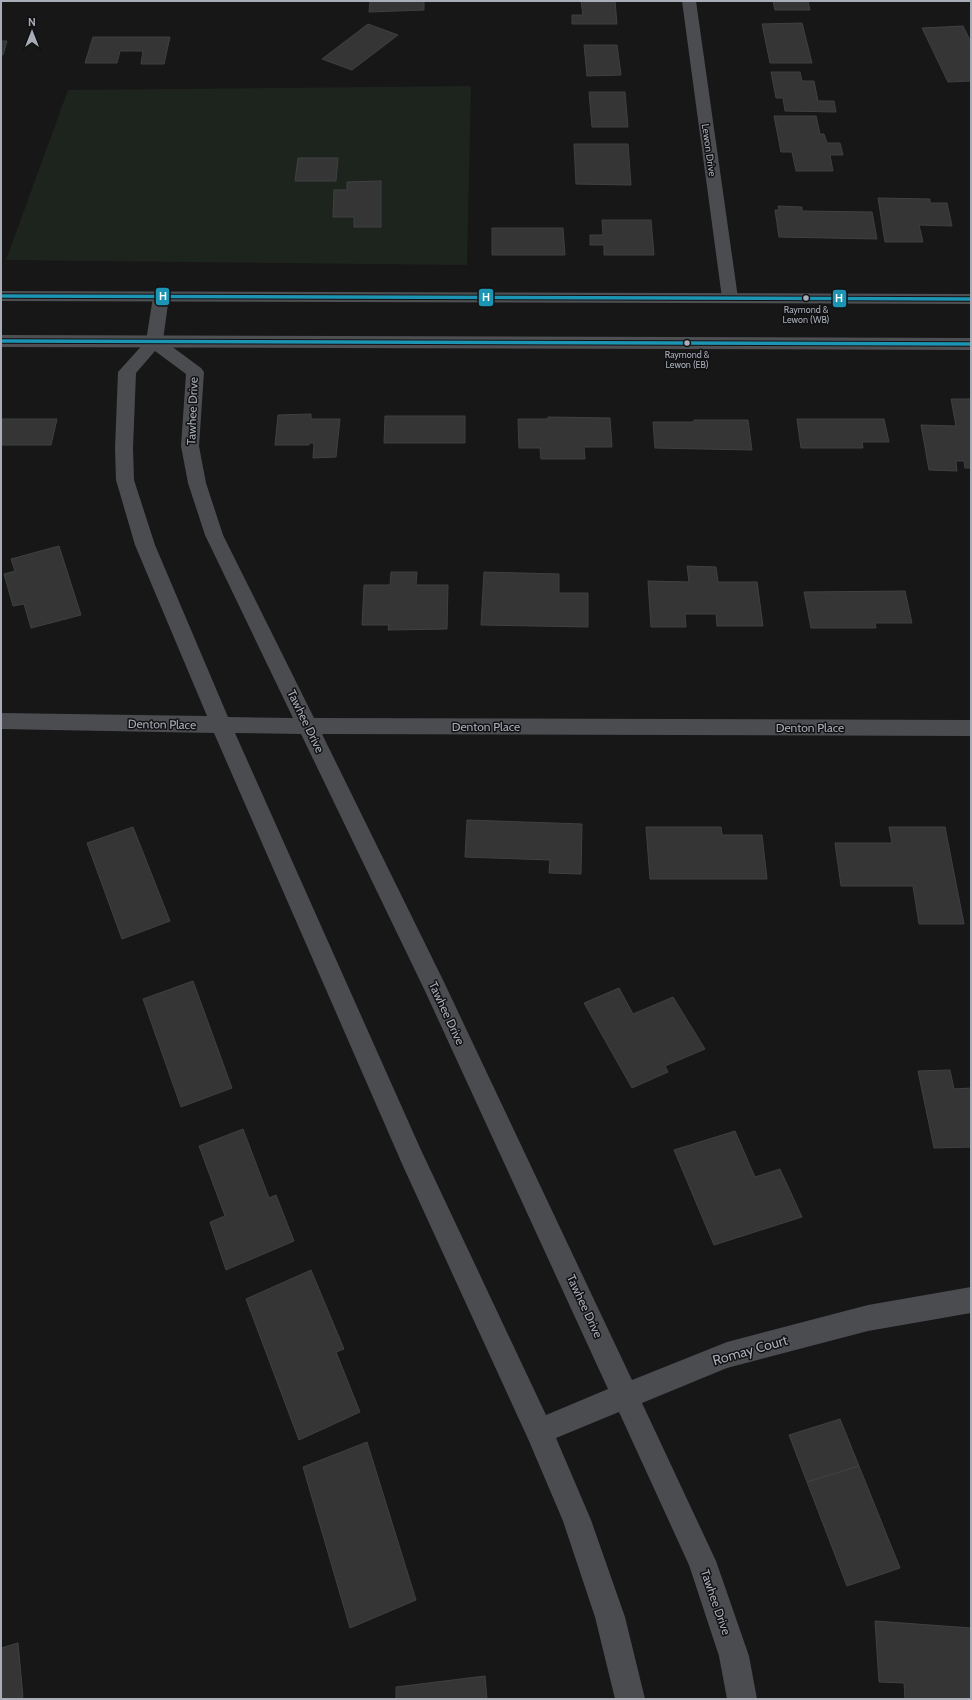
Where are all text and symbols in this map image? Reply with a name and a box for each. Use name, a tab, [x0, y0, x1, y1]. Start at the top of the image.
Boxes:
north arrow	[12, 12, 52, 52]
text: N	[28, 15, 36, 29]
street label: Lewon Drive	[699, 123, 719, 177]
line badge: H	[155, 287, 170, 306]
line badge: H	[478, 288, 494, 307]
text: H	[159, 289, 167, 303]
line badge: H	[832, 289, 847, 308]
text: H	[482, 290, 490, 304]
text: H	[835, 291, 843, 305]
marker: Raymond & Lewon (WB)	[801, 293, 811, 303]
place label: Raymond & Lewon (WB)	[783, 304, 830, 325]
marker: Raymond & Lewon (EB)	[682, 338, 692, 348]
place label: Raymond & Lewon (EB)	[665, 349, 710, 370]
street label: Tawhee Drive	[183, 377, 201, 445]
street label: Tawhee Drive	[284, 687, 328, 755]
street label: Denton Place	[128, 716, 196, 732]
street label: Denton Place	[452, 719, 520, 734]
street label: Denton Place	[776, 720, 844, 735]
street label: Tawhee Drive	[426, 979, 468, 1047]
street label: Tawhee Drive	[564, 1272, 606, 1340]
street label: Romay Court	[710, 1331, 790, 1369]
street label: Tawhee Drive	[698, 1567, 734, 1637]

